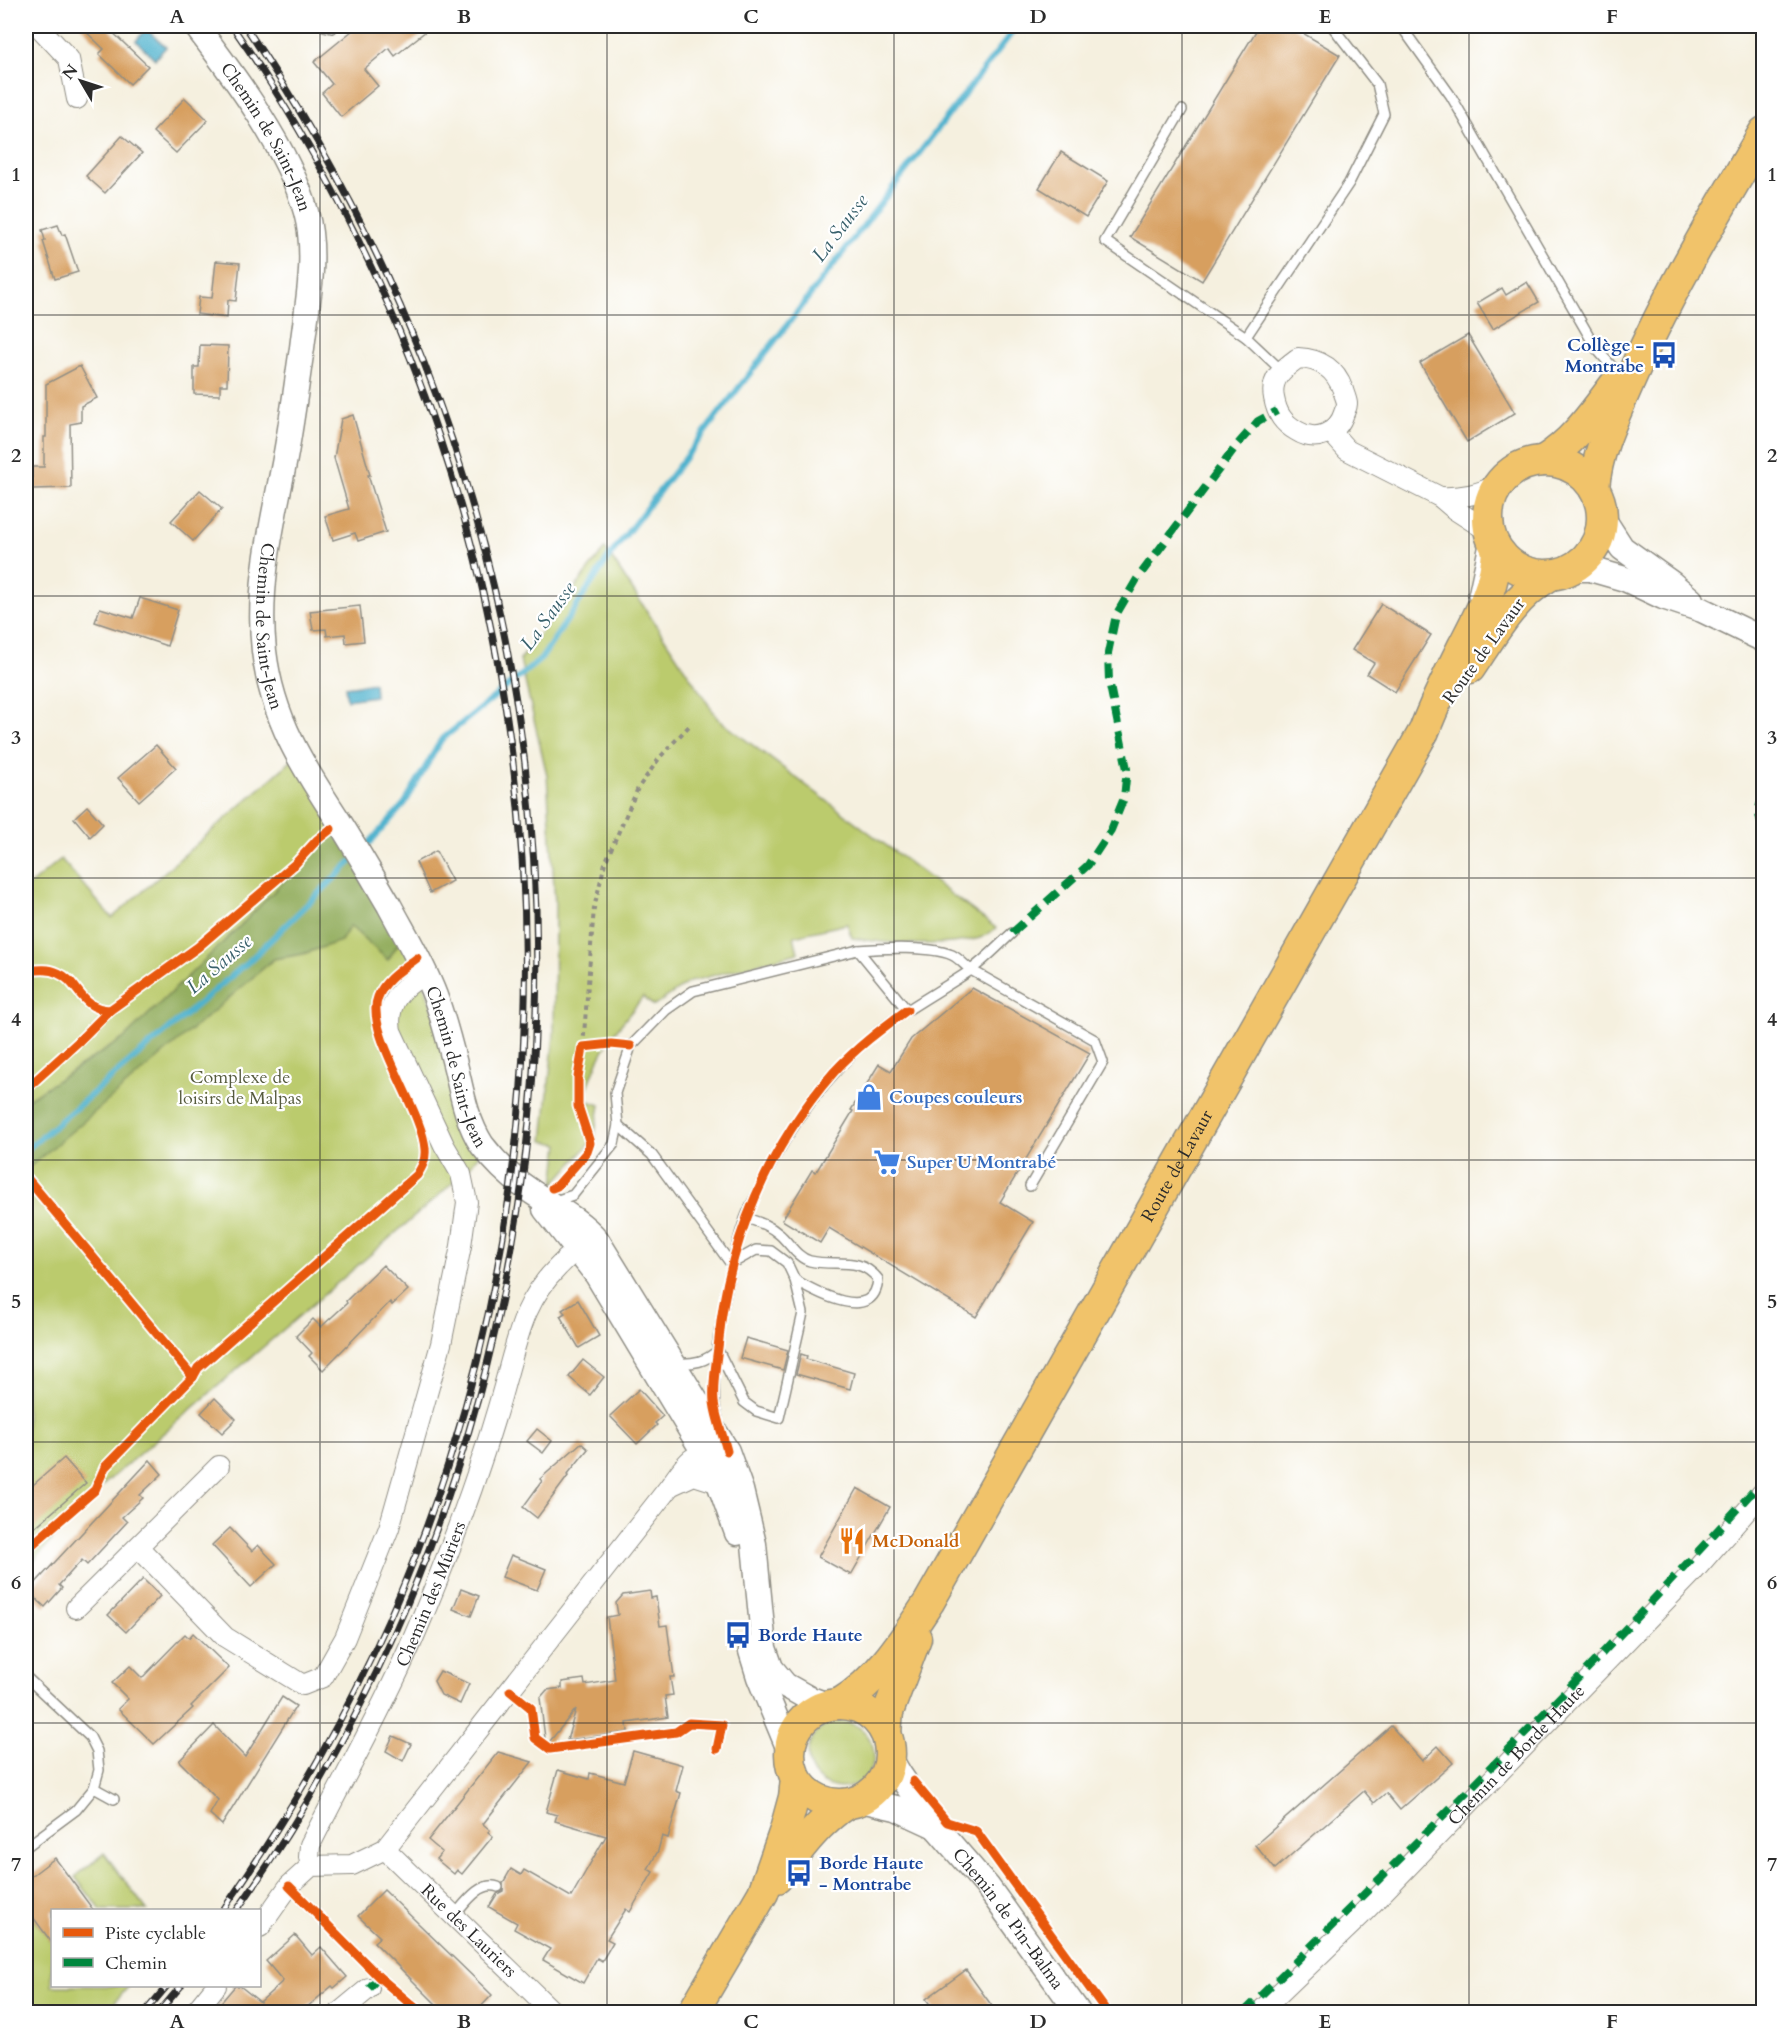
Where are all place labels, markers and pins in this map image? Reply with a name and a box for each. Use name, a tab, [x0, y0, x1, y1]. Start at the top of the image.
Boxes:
place label: Collège - Montrabe	[1565, 333, 1644, 379]
bus stop icon: Collège - Montrabe	[1649, 340, 1679, 370]
shop icon: Coupes couleurs	[854, 1082, 884, 1112]
place label: Coupes couleurs	[889, 1085, 1023, 1110]
supermarket icon: Super U Montrabé	[872, 1147, 902, 1177]
place label: Super U Montrabé	[907, 1150, 1057, 1175]
restaurant icon: McDonald	[837, 1526, 867, 1556]
place label: McDonald	[872, 1529, 960, 1554]
bus stop icon: Borde Haute	[723, 1620, 753, 1650]
place label: Borde Haute	[758, 1623, 863, 1648]
place label: Borde Haute - Montrabe	[819, 1851, 924, 1897]
bus stop icon: Borde Haute - Montrabe	[784, 1858, 814, 1888]

